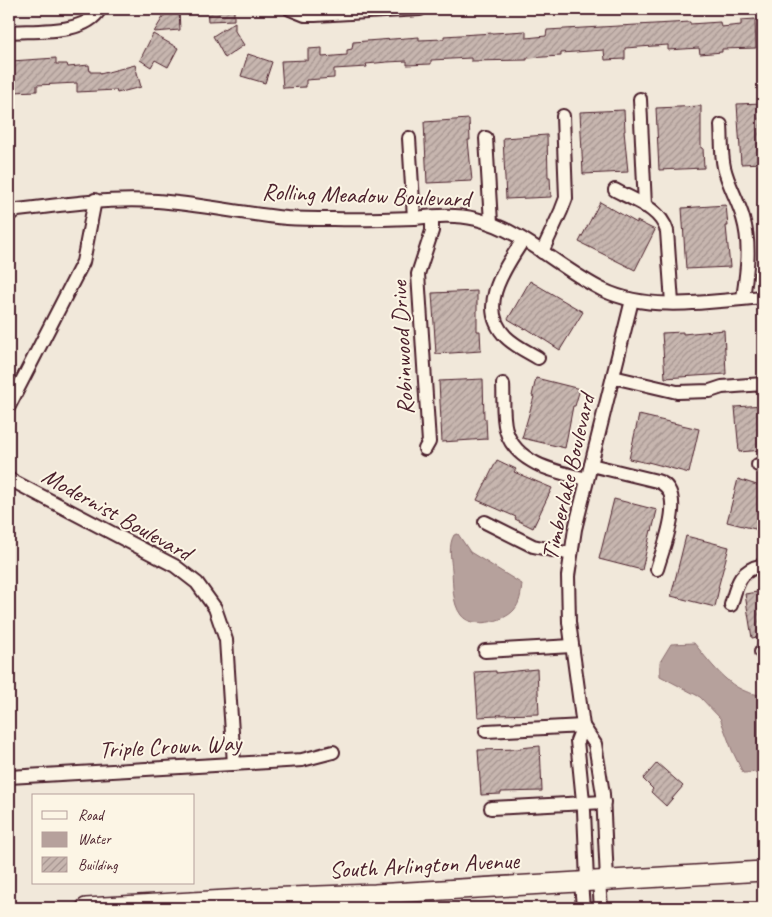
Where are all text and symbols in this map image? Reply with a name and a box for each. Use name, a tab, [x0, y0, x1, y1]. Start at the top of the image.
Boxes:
street label: Rolling Meadow Boulevard	[261, 176, 474, 214]
street label: Robinwood Drive	[383, 278, 420, 416]
street label: Timberlake Boulevard	[534, 388, 602, 563]
street label: Modernist Boulevard	[37, 460, 200, 569]
street label: Triple Crown Way	[98, 727, 243, 765]
legend	[32, 794, 195, 884]
text: Road	[78, 806, 105, 825]
text: Water	[78, 830, 112, 849]
street label: South Arlington Avenue	[328, 845, 522, 885]
text: Building	[78, 856, 118, 875]

